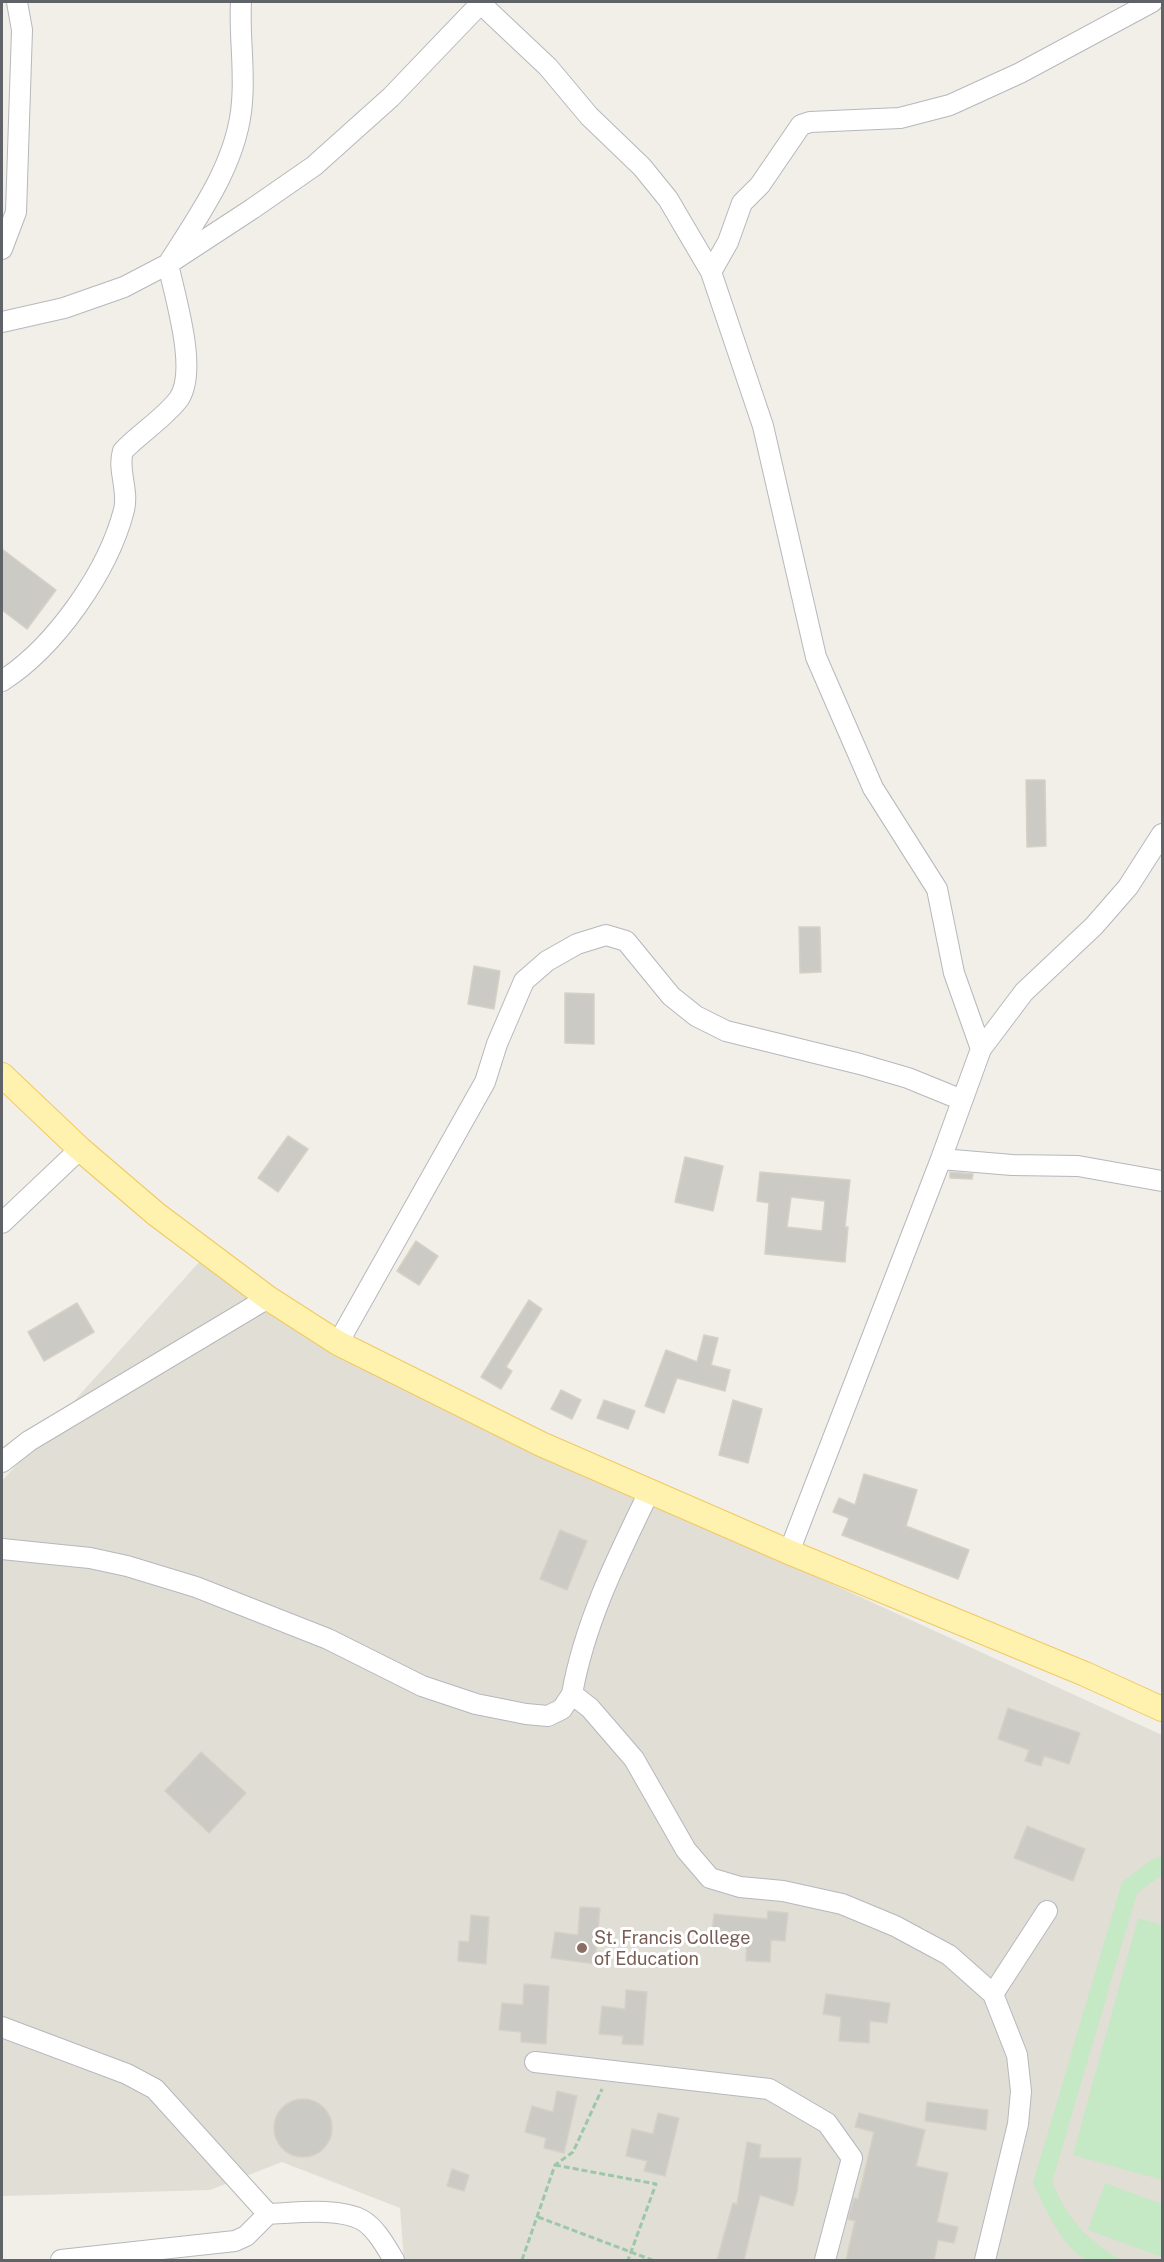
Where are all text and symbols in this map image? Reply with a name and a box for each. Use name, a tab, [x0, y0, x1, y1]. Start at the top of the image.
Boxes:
place label: St. Francis College of Education	[594, 1927, 750, 1970]
marker: St. Francis College of Education	[575, 1941, 589, 1955]

